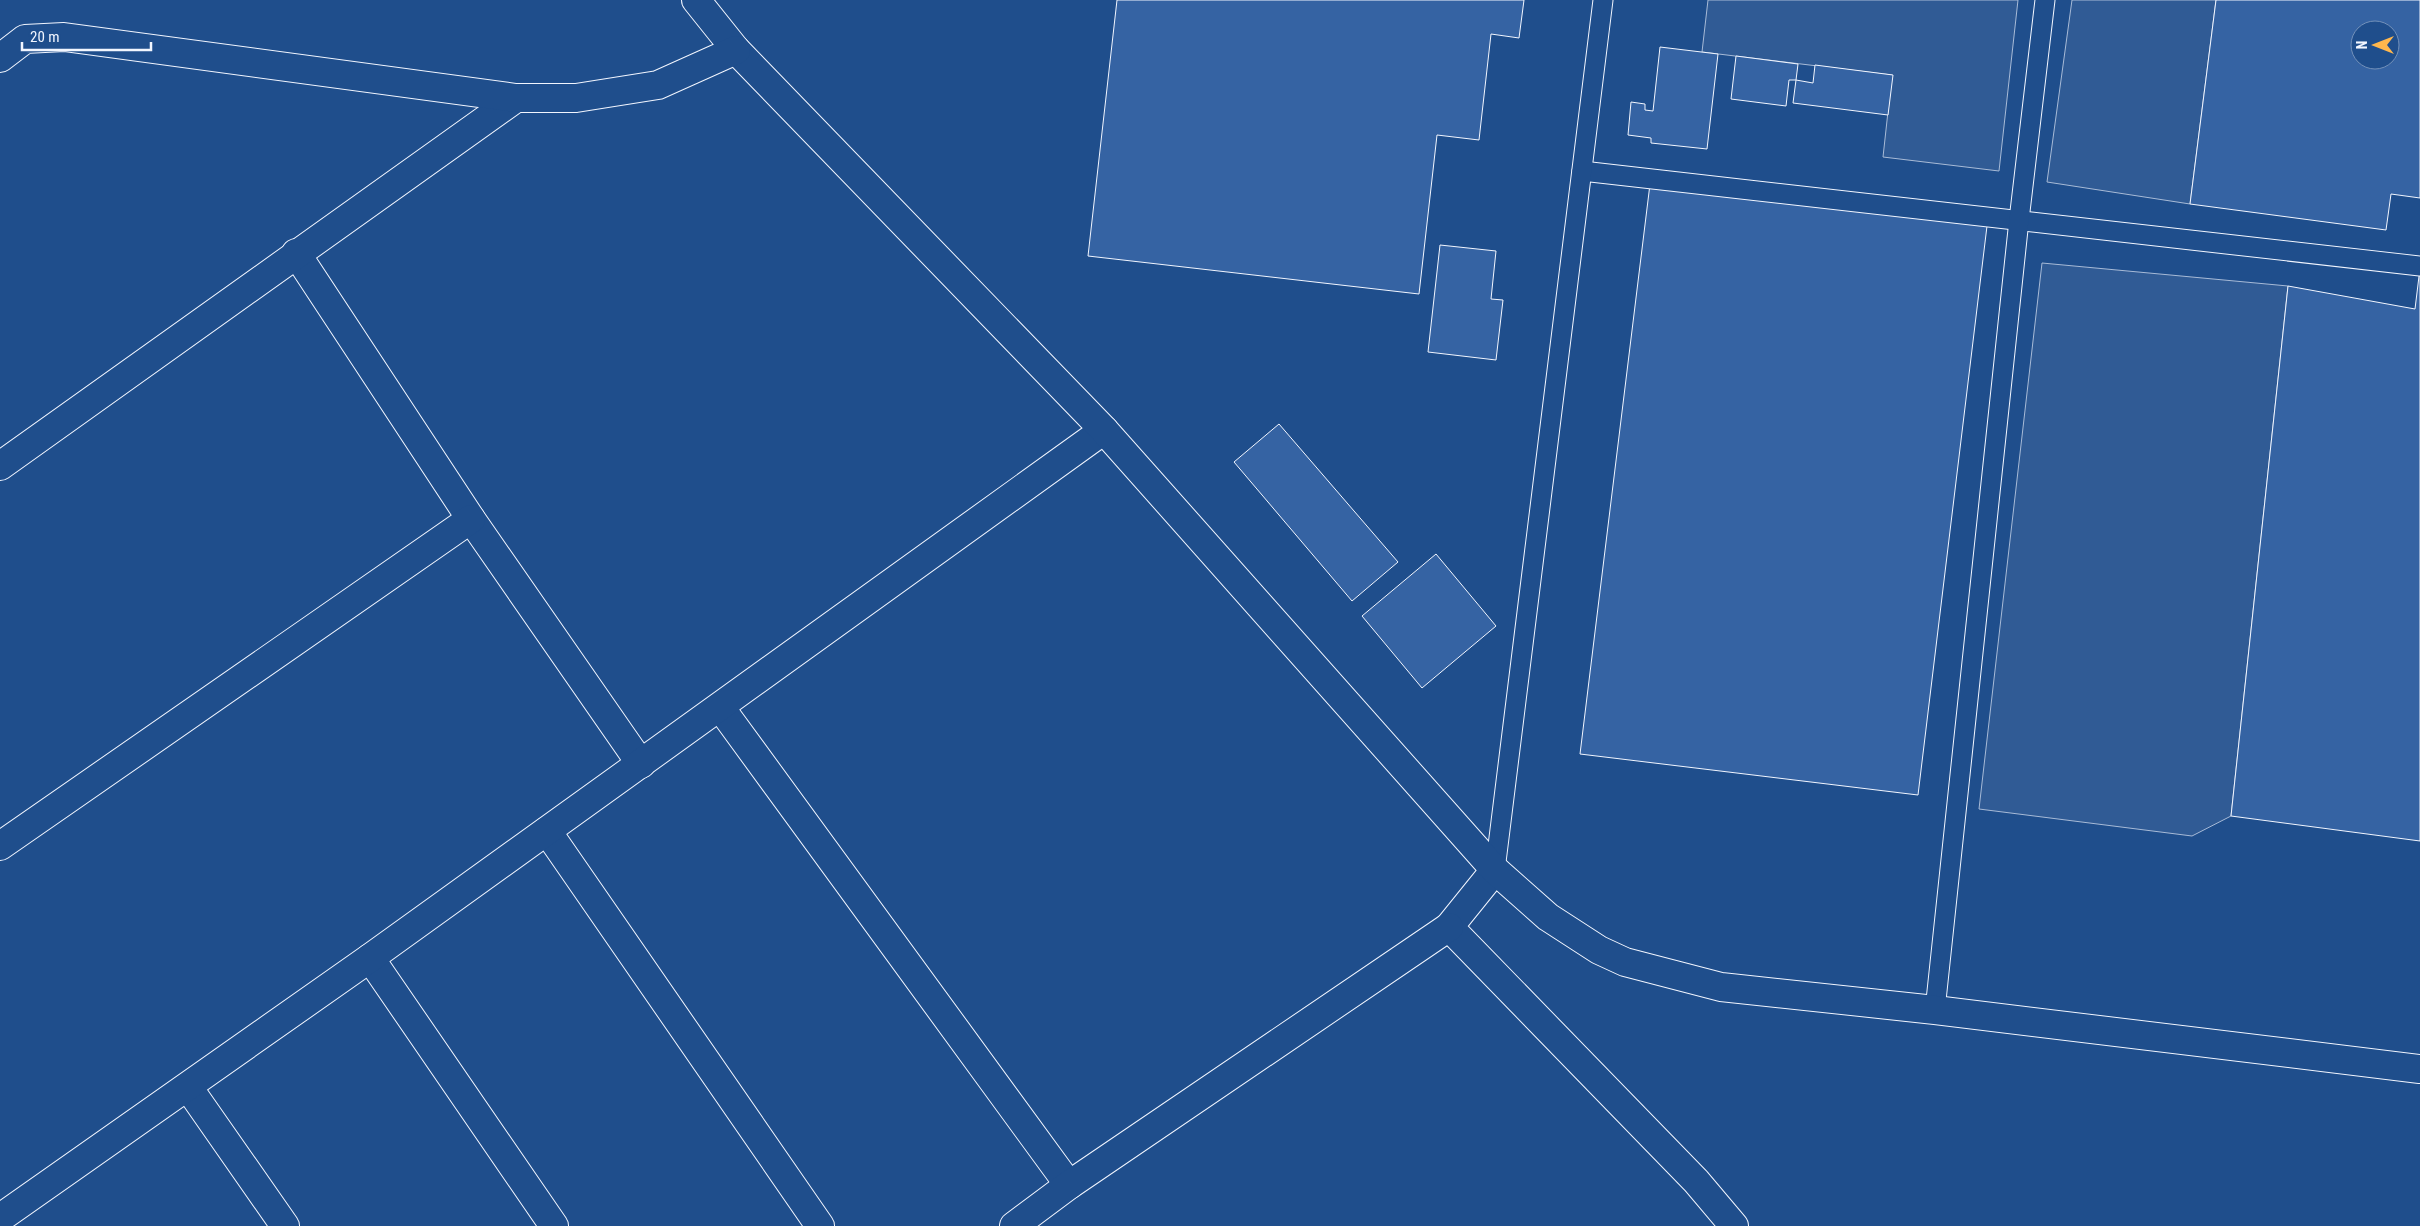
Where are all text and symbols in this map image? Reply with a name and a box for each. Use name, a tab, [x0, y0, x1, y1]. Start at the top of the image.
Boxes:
scale bar	[22, 20, 151, 52]
north arrow	[2350, 20, 2400, 70]
text: 20 m	[30, 28, 60, 46]
text: N	[2354, 41, 2370, 49]

